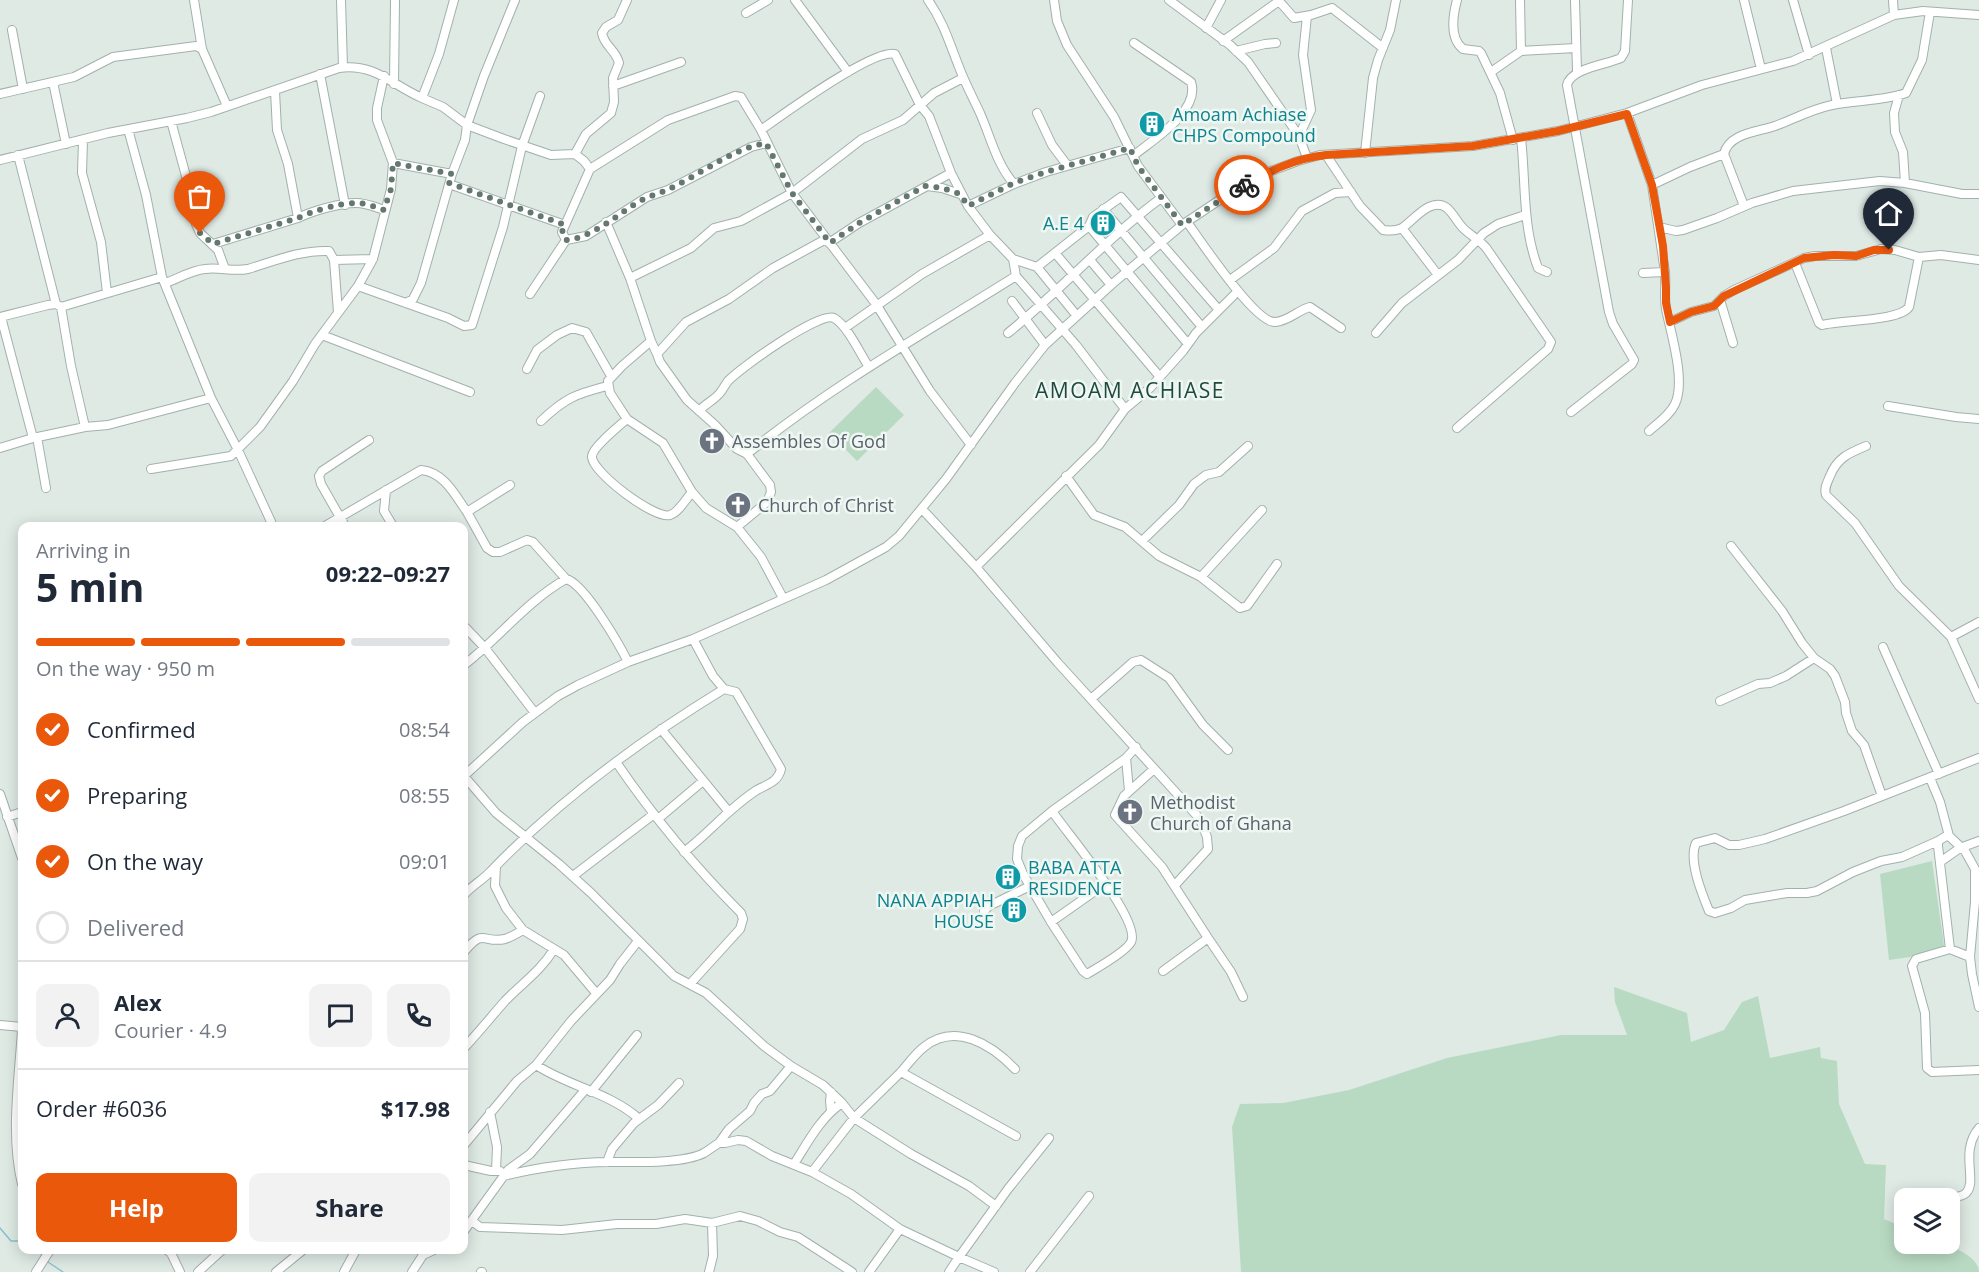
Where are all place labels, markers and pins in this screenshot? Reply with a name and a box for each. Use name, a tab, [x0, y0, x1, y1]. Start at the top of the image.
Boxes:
place label: Amoam Achiase CHPS Compound	[1172, 102, 1316, 147]
building icon: Amoam Achiase CHPS Compound	[1137, 109, 1167, 139]
pin	[174, 171, 225, 233]
pin	[1863, 188, 1914, 250]
building icon: A.E 4	[1088, 208, 1118, 238]
place label: A.E 4	[1043, 211, 1084, 235]
church icon: Assembles Of God	[697, 426, 727, 456]
place label: Assembles Of God	[732, 429, 886, 453]
church icon: Church of Christ	[723, 490, 753, 520]
place label: Church of Christ	[758, 493, 894, 517]
place label: Methodist Church of Ghana	[1150, 790, 1292, 835]
church icon: Methodist Church of Ghana	[1115, 797, 1145, 827]
place label: BABA ATTA RESIDENCE	[1028, 855, 1122, 900]
building icon: BABA ATTA RESIDENCE	[993, 862, 1023, 892]
place label: NANA APPIAH HOUSE	[877, 888, 994, 933]
building icon: NANA APPIAH HOUSE	[999, 895, 1029, 925]

